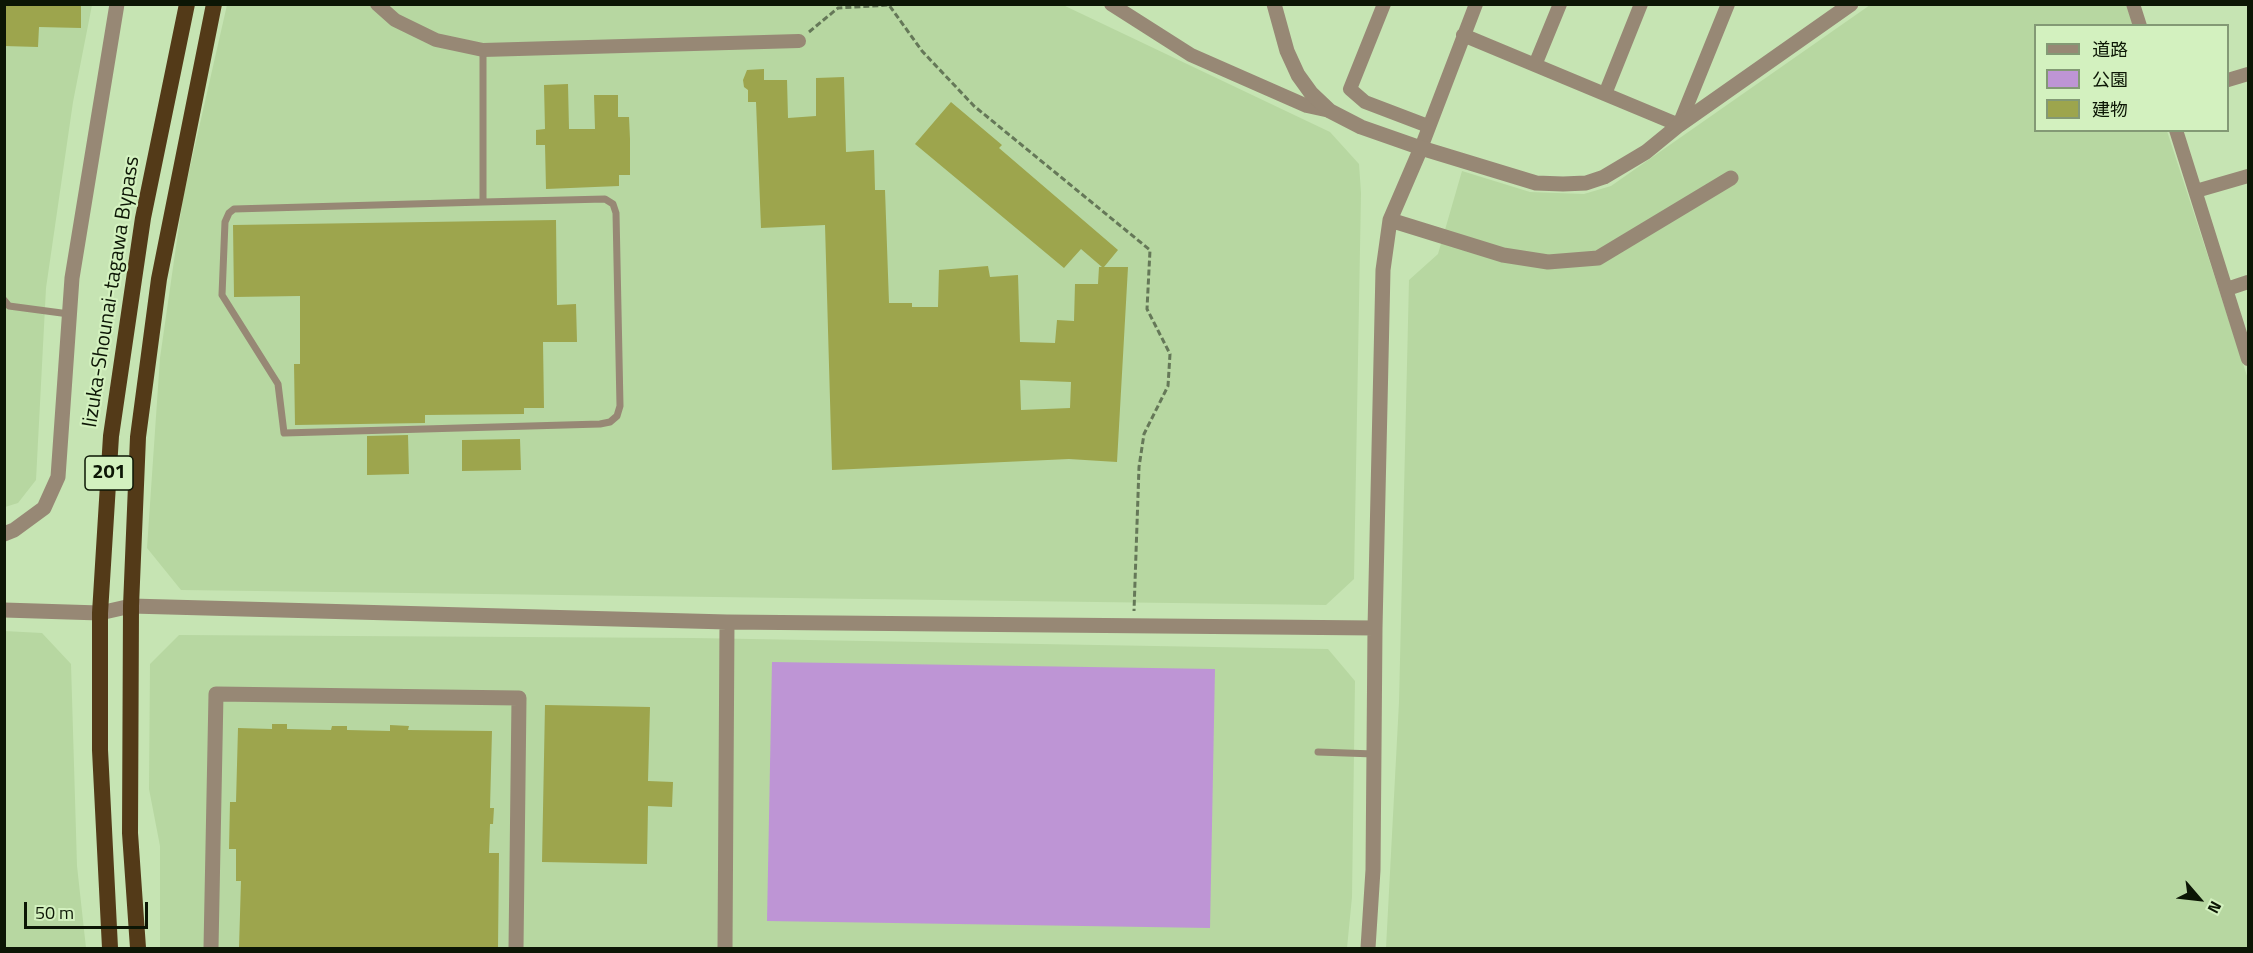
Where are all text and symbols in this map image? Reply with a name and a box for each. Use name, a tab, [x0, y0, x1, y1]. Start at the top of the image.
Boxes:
legend	[2034, 24, 2229, 132]
text: 道路	[2092, 36, 2128, 63]
text: 公園	[2092, 66, 2128, 93]
text: 建物	[2092, 96, 2128, 123]
street label: Iizuka-Shounai-tagawa Bypass	[78, 155, 146, 429]
road number: 201	[85, 456, 133, 490]
north arrow	[2169, 869, 2229, 929]
scale bar	[27, 890, 152, 928]
text: N	[2202, 897, 2228, 918]
text: 50 m	[35, 899, 74, 926]

